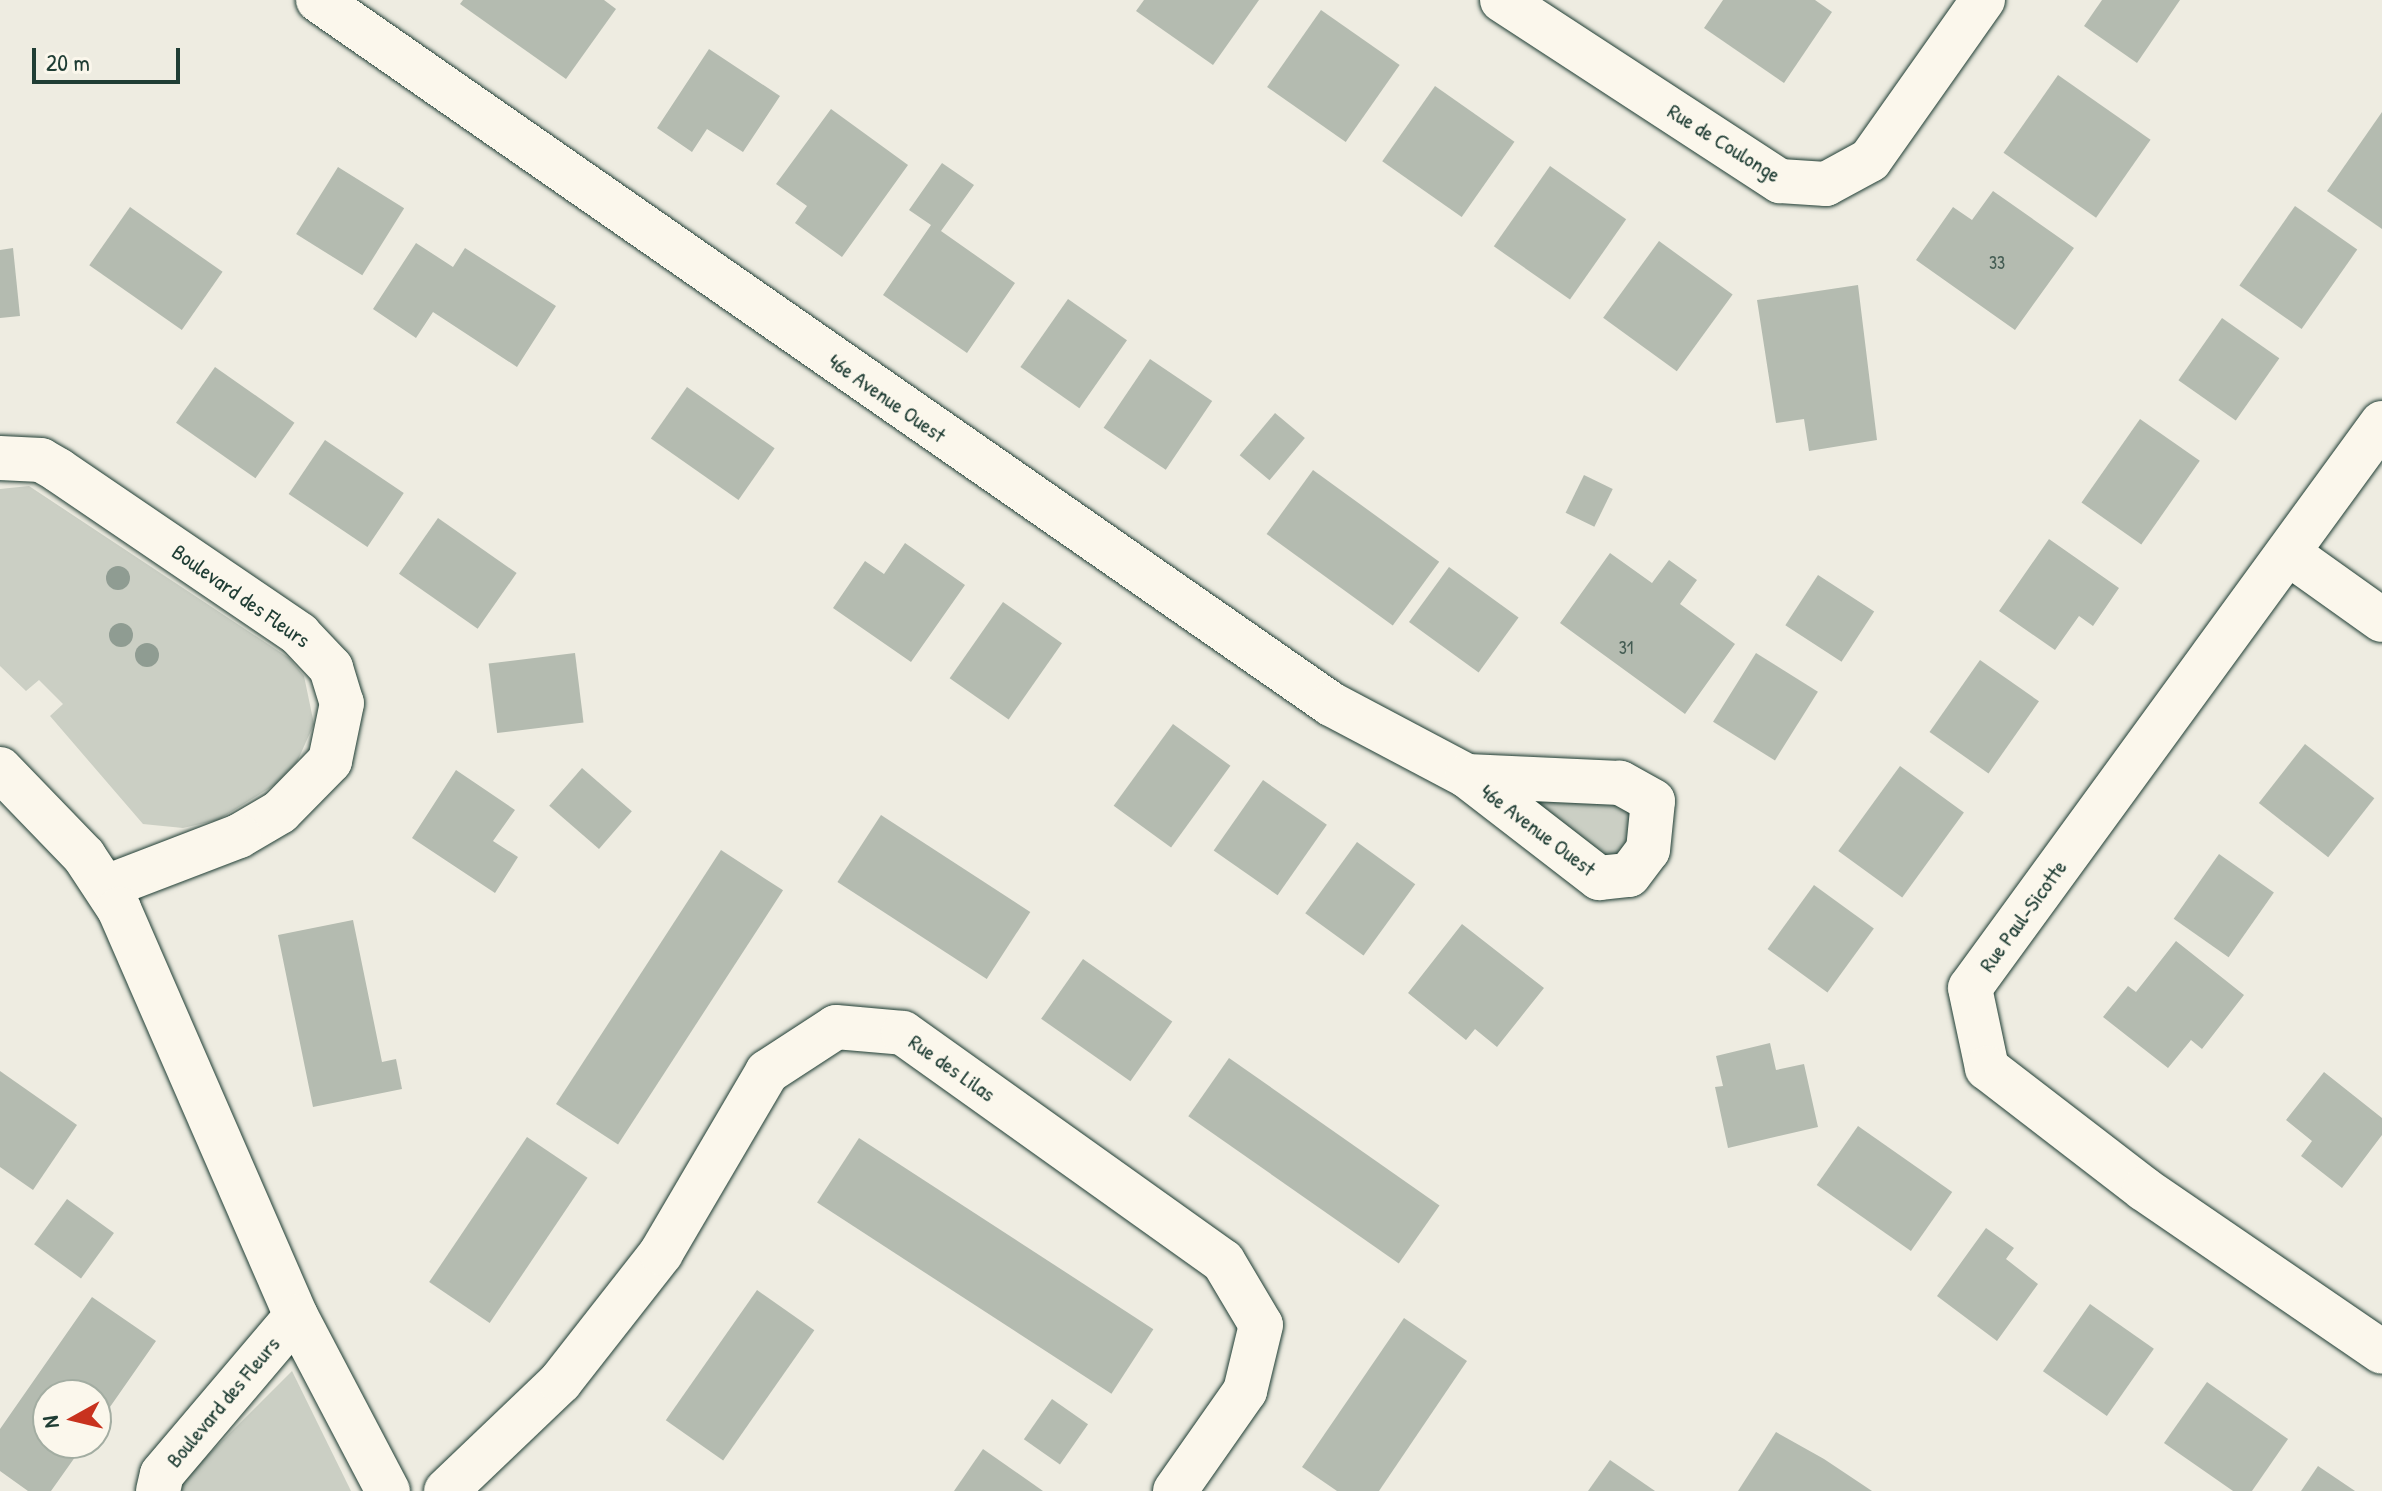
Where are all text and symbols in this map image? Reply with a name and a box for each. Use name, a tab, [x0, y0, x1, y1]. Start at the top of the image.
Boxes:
scale bar	[36, 32, 184, 82]
text: 20 m	[46, 46, 90, 78]
street label: Rue de Coulonge	[1663, 98, 1785, 188]
house number: 33	[1989, 252, 2005, 274]
street label: 46e Avenue Ouest	[823, 348, 951, 448]
street label: Boulevard des Fleurs	[167, 539, 315, 653]
house number: 31	[1619, 637, 1633, 659]
street label: 46e Avenue Ouest	[1475, 778, 1601, 882]
street label: Rue Paul-Sicotte	[1974, 855, 2072, 977]
street label: Rue des Lilas	[904, 1029, 1000, 1107]
street label: Boulevard des Fleurs	[161, 1331, 285, 1473]
north arrow	[32, 1379, 112, 1459]
text: N	[35, 1414, 66, 1430]

